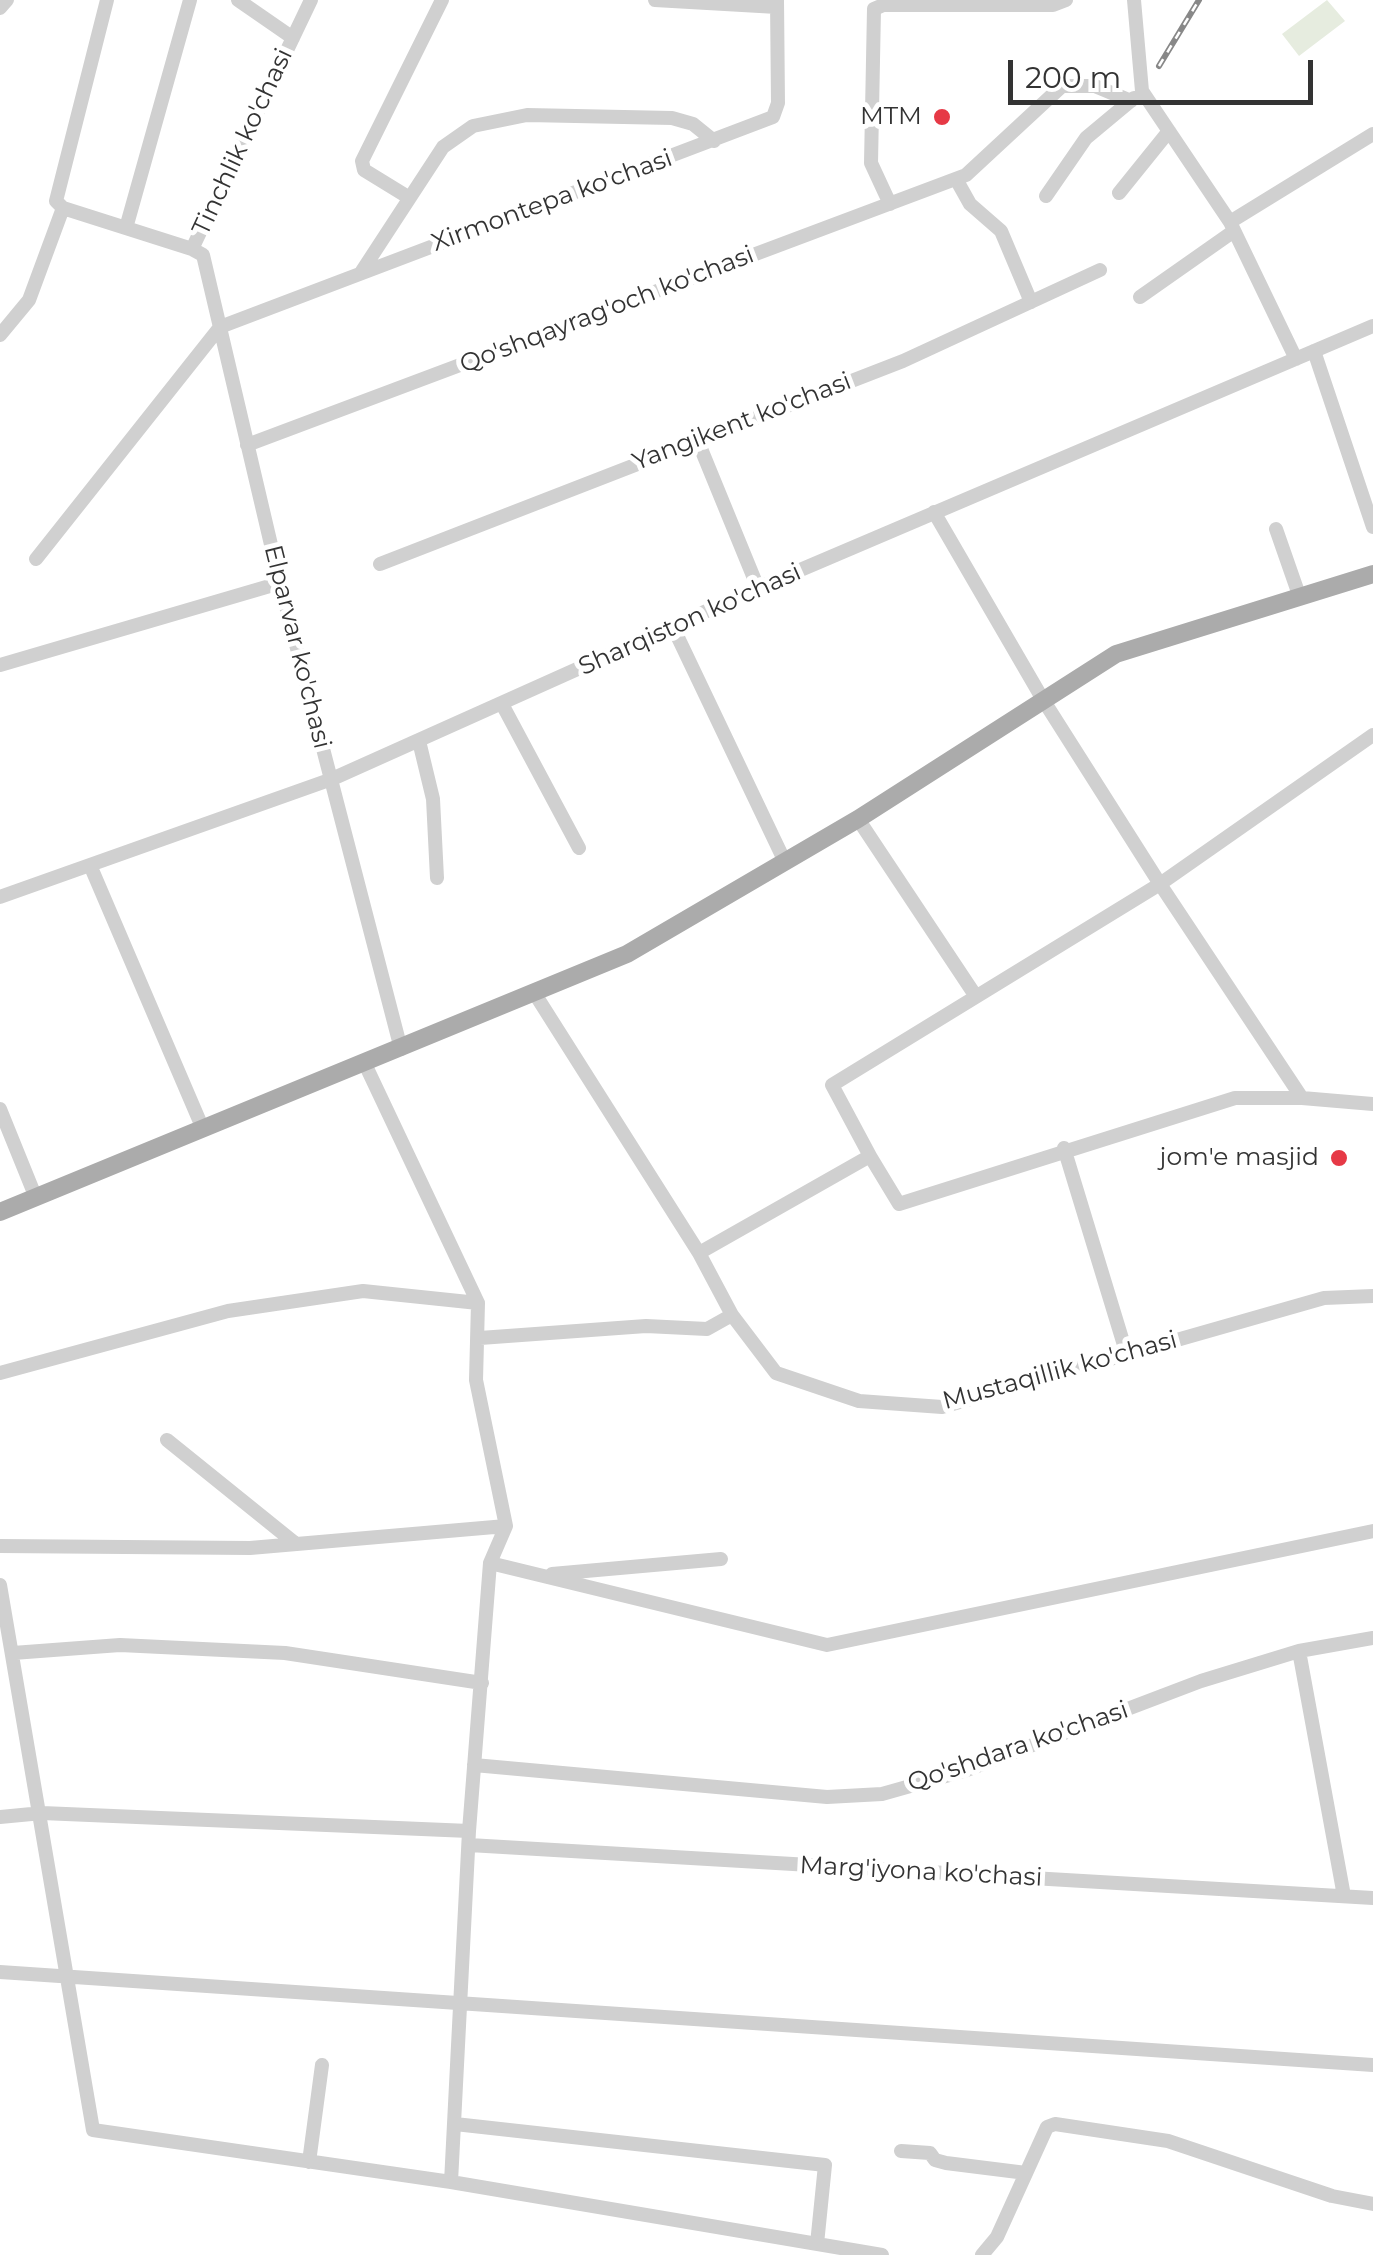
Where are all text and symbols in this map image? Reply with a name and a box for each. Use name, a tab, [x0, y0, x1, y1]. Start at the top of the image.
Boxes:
scale bar	[1013, 40, 1318, 102]
street label: Tinchlik ko'chasi	[187, 44, 299, 240]
text: 200 m	[1025, 59, 1121, 96]
place label: MTM	[860, 102, 922, 132]
marker: MTM	[931, 106, 953, 128]
street label: Xirmontepa ko'chasi	[428, 143, 676, 259]
street label: Qo'shqayrag'och ko'chasi	[456, 240, 758, 380]
street label: Yangikent ko'chasi	[628, 366, 856, 478]
street label: Elparvar ko'chasi	[257, 542, 337, 752]
street label: Sharqiston ko'chasi	[574, 557, 806, 683]
place label: jom'e masjid	[1160, 1143, 1319, 1173]
marker: jom'e masjid	[1328, 1147, 1350, 1169]
street label: Mustaqillik ko'chasi	[939, 1325, 1181, 1417]
street label: Qo'shdara ko'chasi	[904, 1695, 1132, 1799]
street label: Marg'iyona ko'chasi	[799, 1851, 1043, 1893]

